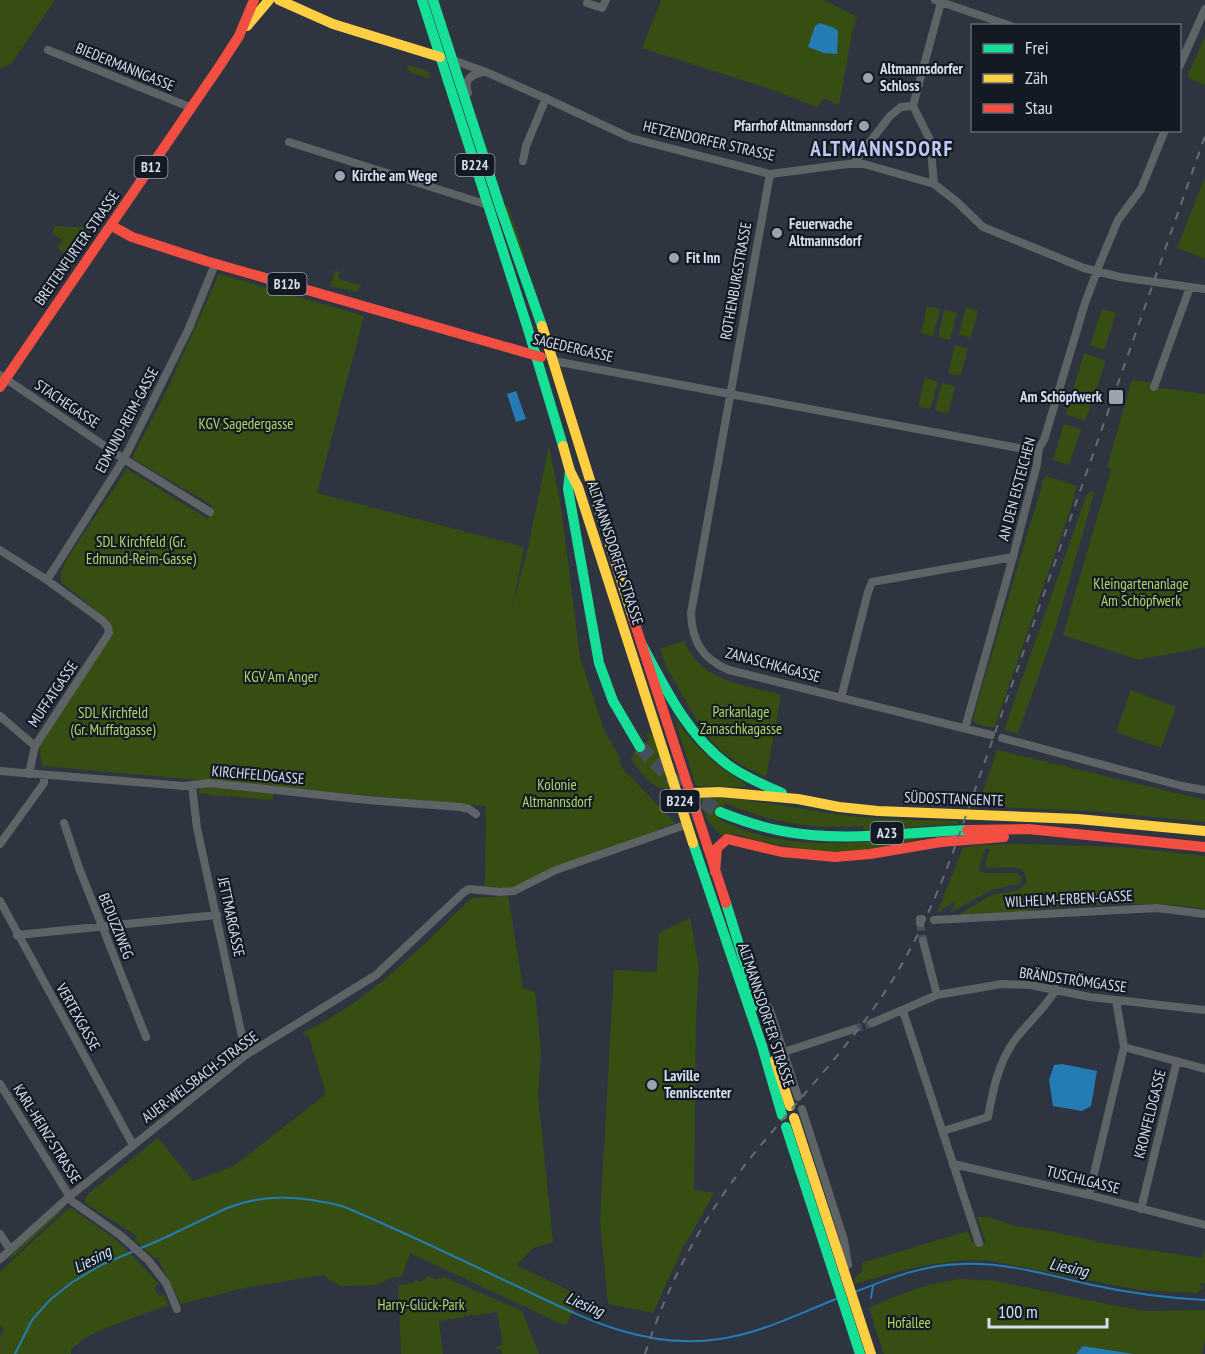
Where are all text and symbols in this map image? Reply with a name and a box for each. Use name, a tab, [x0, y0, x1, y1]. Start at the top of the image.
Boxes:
legend	[971, 24, 1181, 132]
text: Frei	[1025, 36, 1049, 59]
street label: BIEDERMANNGASSE	[73, 38, 177, 95]
place label: Altmannsdorfer Schloss	[879, 59, 964, 95]
text: Zäh	[1025, 66, 1048, 89]
marker: Altmannsdorfer Schloss	[861, 71, 875, 85]
text: Stau	[1025, 96, 1053, 119]
street label: HETZENDORFER STRASSE	[641, 116, 777, 165]
place label: Pfarrhof Altmannsdorf	[734, 116, 853, 135]
marker: Pfarrhof Altmannsdorf	[857, 119, 871, 133]
district label: ALTMANNSDORF	[809, 135, 954, 162]
road number: B224	[456, 154, 494, 176]
road number: B12	[134, 156, 168, 178]
place label: Kirche am Wege	[352, 166, 438, 185]
marker: Kirche am Wege	[333, 169, 347, 183]
street label: BREITENFURTER STRASSE	[30, 187, 123, 309]
place label: Feuerwache Altmannsdorf	[788, 214, 862, 250]
street label: ROTHENBURGSTRASSE	[716, 221, 755, 341]
marker: Feuerwache Altmannsdorf	[770, 226, 784, 240]
place label: Fit Inn	[686, 248, 720, 267]
marker: Fit Inn	[667, 251, 681, 265]
road number: B12b	[268, 273, 306, 295]
street label: SAGEDERGASSE	[531, 329, 615, 366]
street label: EDMUND-REIM-GASSE	[91, 364, 162, 476]
street label: STACHEGASSE	[31, 375, 103, 432]
place label: Am Schöpfwerk	[1019, 387, 1103, 406]
marker: Am Schöpfwerk	[1107, 388, 1125, 406]
park label: KGV Sagedergasse	[199, 414, 293, 433]
street label: AN DEN EISTEICHEN	[994, 435, 1039, 543]
street label: ALTMANNSDORFER STRASSE	[583, 478, 648, 627]
park label: SDL Kirchfeld (Gr. Edmund-Reim-Gasse)	[86, 532, 197, 568]
park label: Kleingartenanlage Am Schöpfwerk	[1093, 574, 1189, 610]
street label: ZANASCHKAGASSE	[724, 643, 823, 686]
street label: MUFFATGASSE	[23, 657, 82, 731]
park label: KGV Am Anger	[244, 667, 319, 686]
park label: Parkanlage Zanaschkagasse	[700, 702, 782, 738]
park label: SDL Kirchfeld (Gr. Muffatgasse)	[70, 703, 156, 739]
street label: KIRCHFELDGASSE	[211, 761, 305, 788]
park label: Kolonie Altmannsdorf	[522, 775, 593, 811]
street label: SÜDOSTTANGENTE	[904, 787, 1004, 810]
road number: B224	[660, 790, 700, 812]
road number: A23	[870, 822, 904, 844]
street label: JETTMARGASSE	[214, 874, 249, 958]
street label: WILHELM-ERBEN-GASSE	[1005, 886, 1133, 911]
street label: BEDUZZIWEG	[95, 890, 138, 962]
street label: ALTMANNSDORFER STRASSE	[734, 940, 799, 1089]
street label: BRÄNDSTRÖMGASSE	[1018, 963, 1128, 996]
street label: VERTEXGASSE	[52, 979, 105, 1054]
street label: AUER-WELSBACH-STRASSE	[138, 1027, 262, 1127]
place label: Laville Tenniscenter	[664, 1066, 732, 1102]
street label: KRONFELDGASSE	[1129, 1067, 1170, 1160]
marker: Laville Tenniscenter	[645, 1078, 659, 1092]
street label: KARL-HEINZ-STRASSE	[9, 1081, 86, 1187]
street label: TUSCHLGASSE	[1044, 1161, 1122, 1198]
water label: Liesing	[70, 1240, 115, 1277]
water label: Liesing	[1048, 1253, 1091, 1281]
water label: Liesing	[563, 1287, 608, 1321]
scale bar	[989, 1291, 1108, 1329]
park label: Harry-Glück-Park	[378, 1295, 465, 1314]
text: 100 m	[998, 1300, 1038, 1323]
park label: Hofallee	[887, 1313, 931, 1332]

